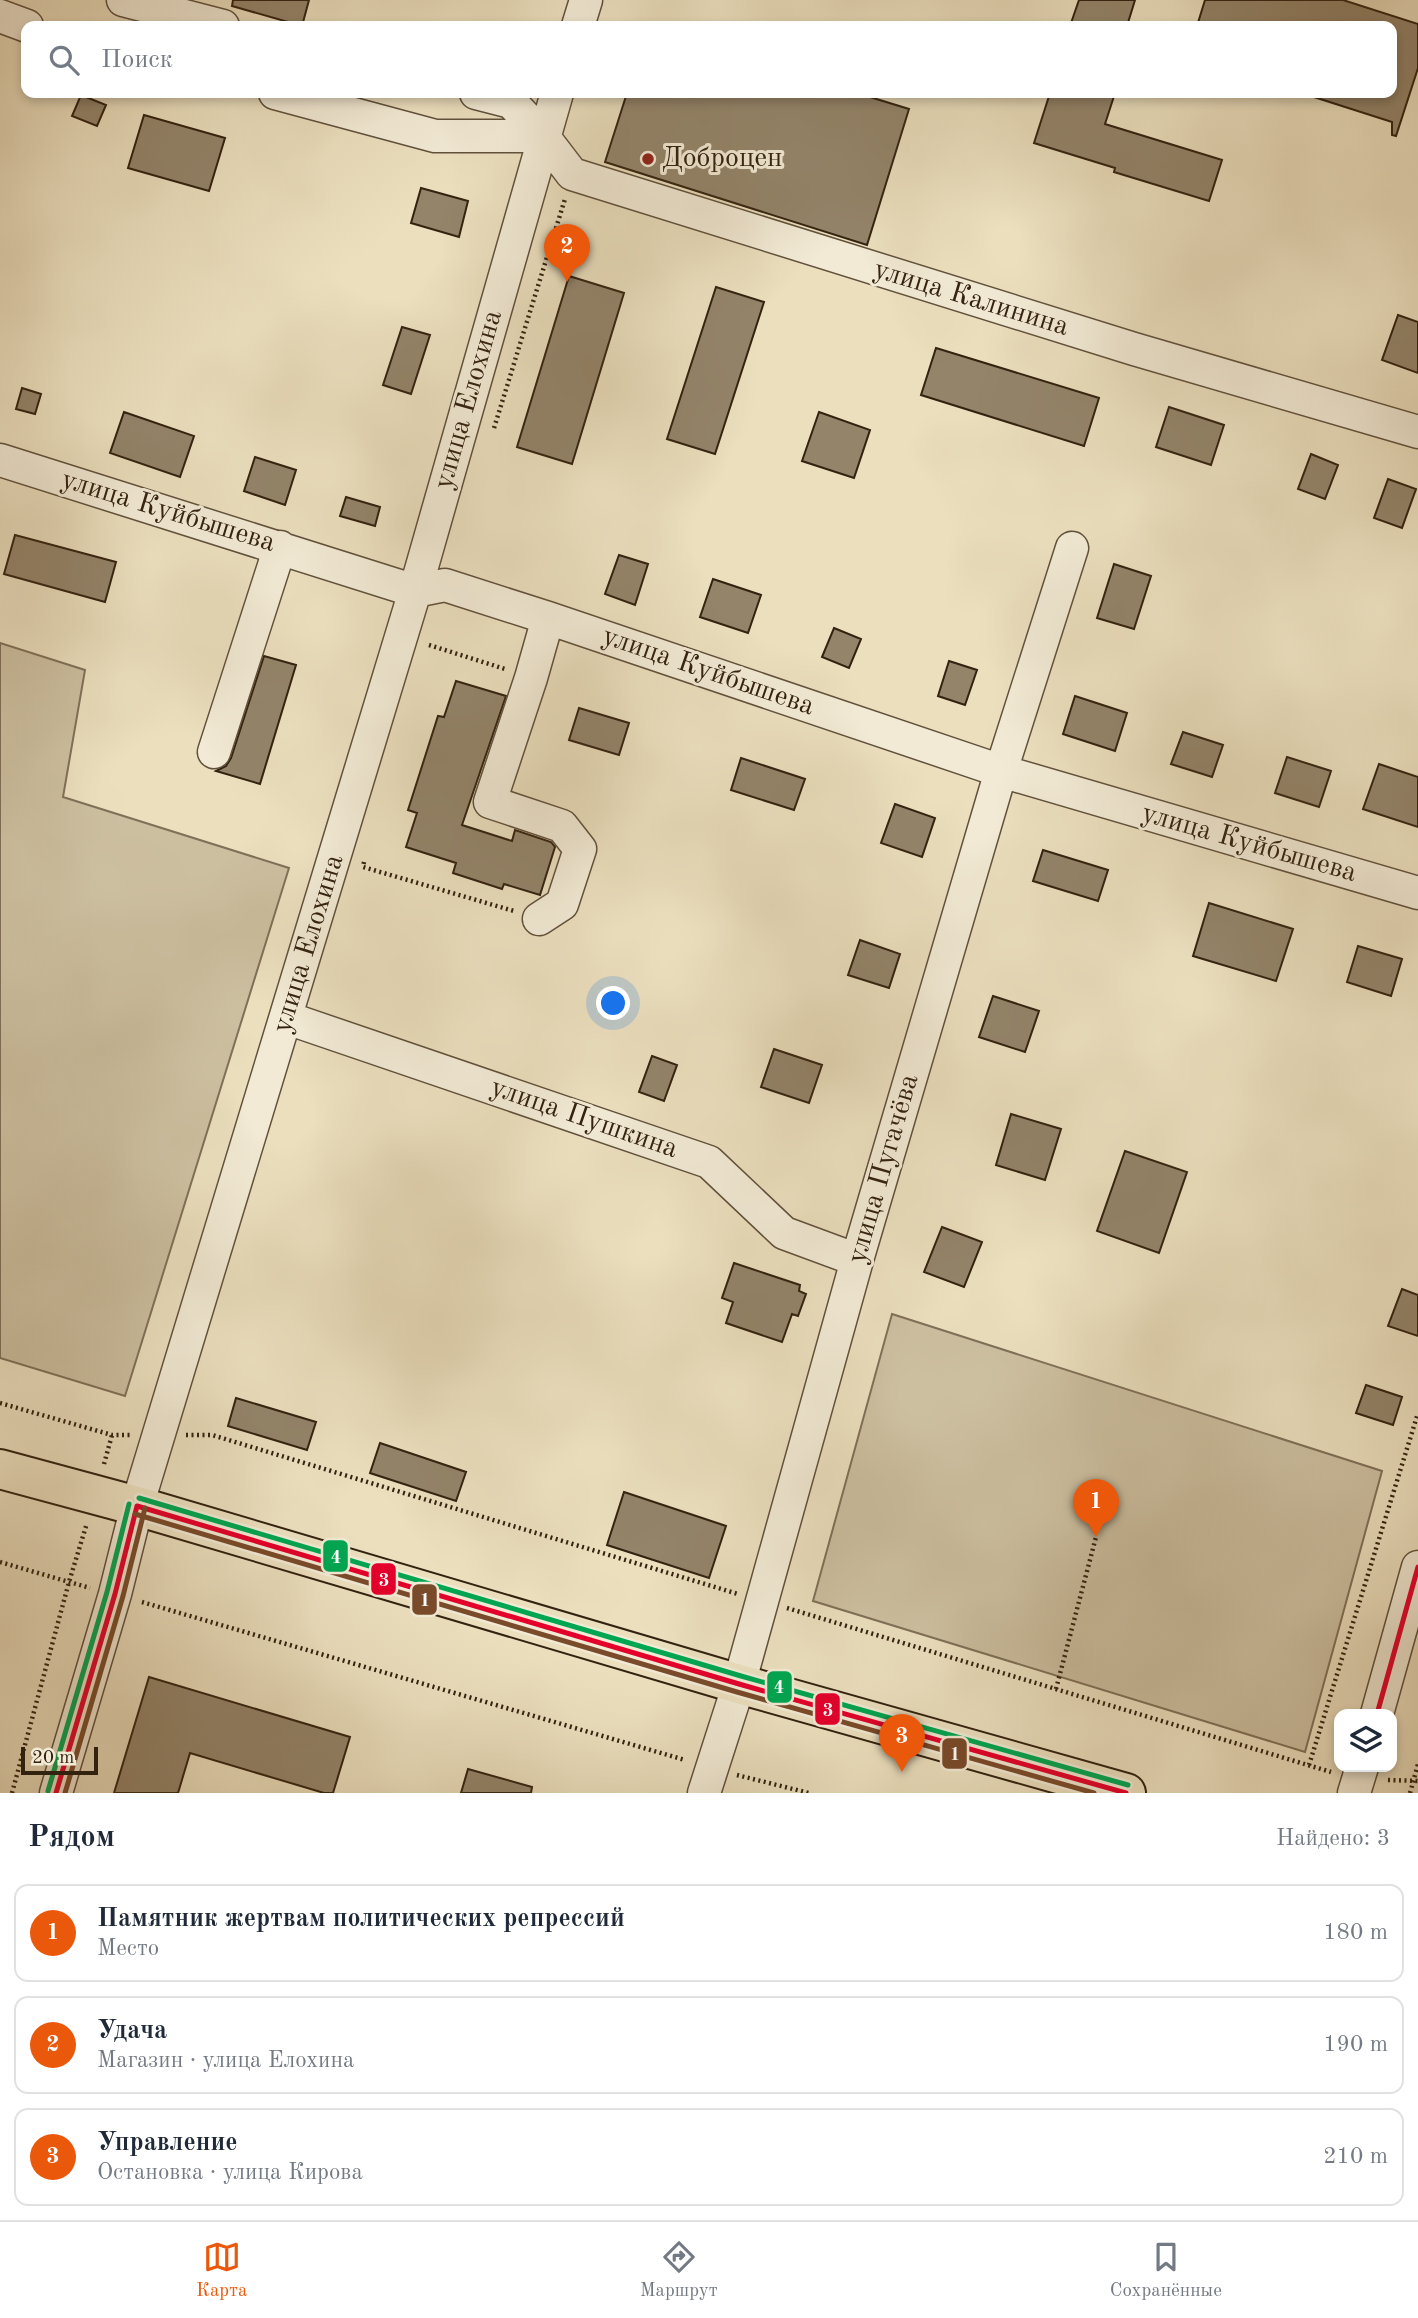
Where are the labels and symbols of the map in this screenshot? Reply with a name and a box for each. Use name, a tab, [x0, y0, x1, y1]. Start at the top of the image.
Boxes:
place label: Доброцен	[662, 145, 782, 173]
marker: Доброцен	[640, 151, 656, 167]
pin: 2	[544, 224, 590, 282]
street label: улица Калинина	[870, 256, 1072, 342]
street label: улица Елохина	[430, 307, 508, 493]
street label: улица Куйбышева	[58, 466, 278, 558]
street label: улица Куйбышева	[598, 623, 818, 721]
street label: улица Куйбышева	[1138, 800, 1360, 888]
street label: улица Елохина	[269, 851, 349, 1037]
your location	[596, 986, 630, 1020]
street label: улица Пугачёва	[844, 1071, 924, 1267]
street label: улица Пушкина	[487, 1074, 681, 1164]
pin: 1	[1073, 1479, 1119, 1537]
line badge: 4	[322, 1539, 349, 1573]
text: 4	[330, 1549, 342, 1568]
line badge: 3	[370, 1562, 397, 1596]
text: 3	[378, 1572, 390, 1591]
line badge: 1	[411, 1583, 438, 1616]
text: 1	[419, 1592, 431, 1611]
line badge: 4	[766, 1670, 793, 1704]
text: 4	[773, 1679, 785, 1698]
line badge: 3	[814, 1692, 841, 1726]
text: 3	[822, 1702, 834, 1721]
pin: 3	[879, 1714, 925, 1772]
line badge: 1	[941, 1737, 968, 1770]
scale bar	[21, 1744, 98, 1776]
text: 1	[949, 1746, 961, 1765]

